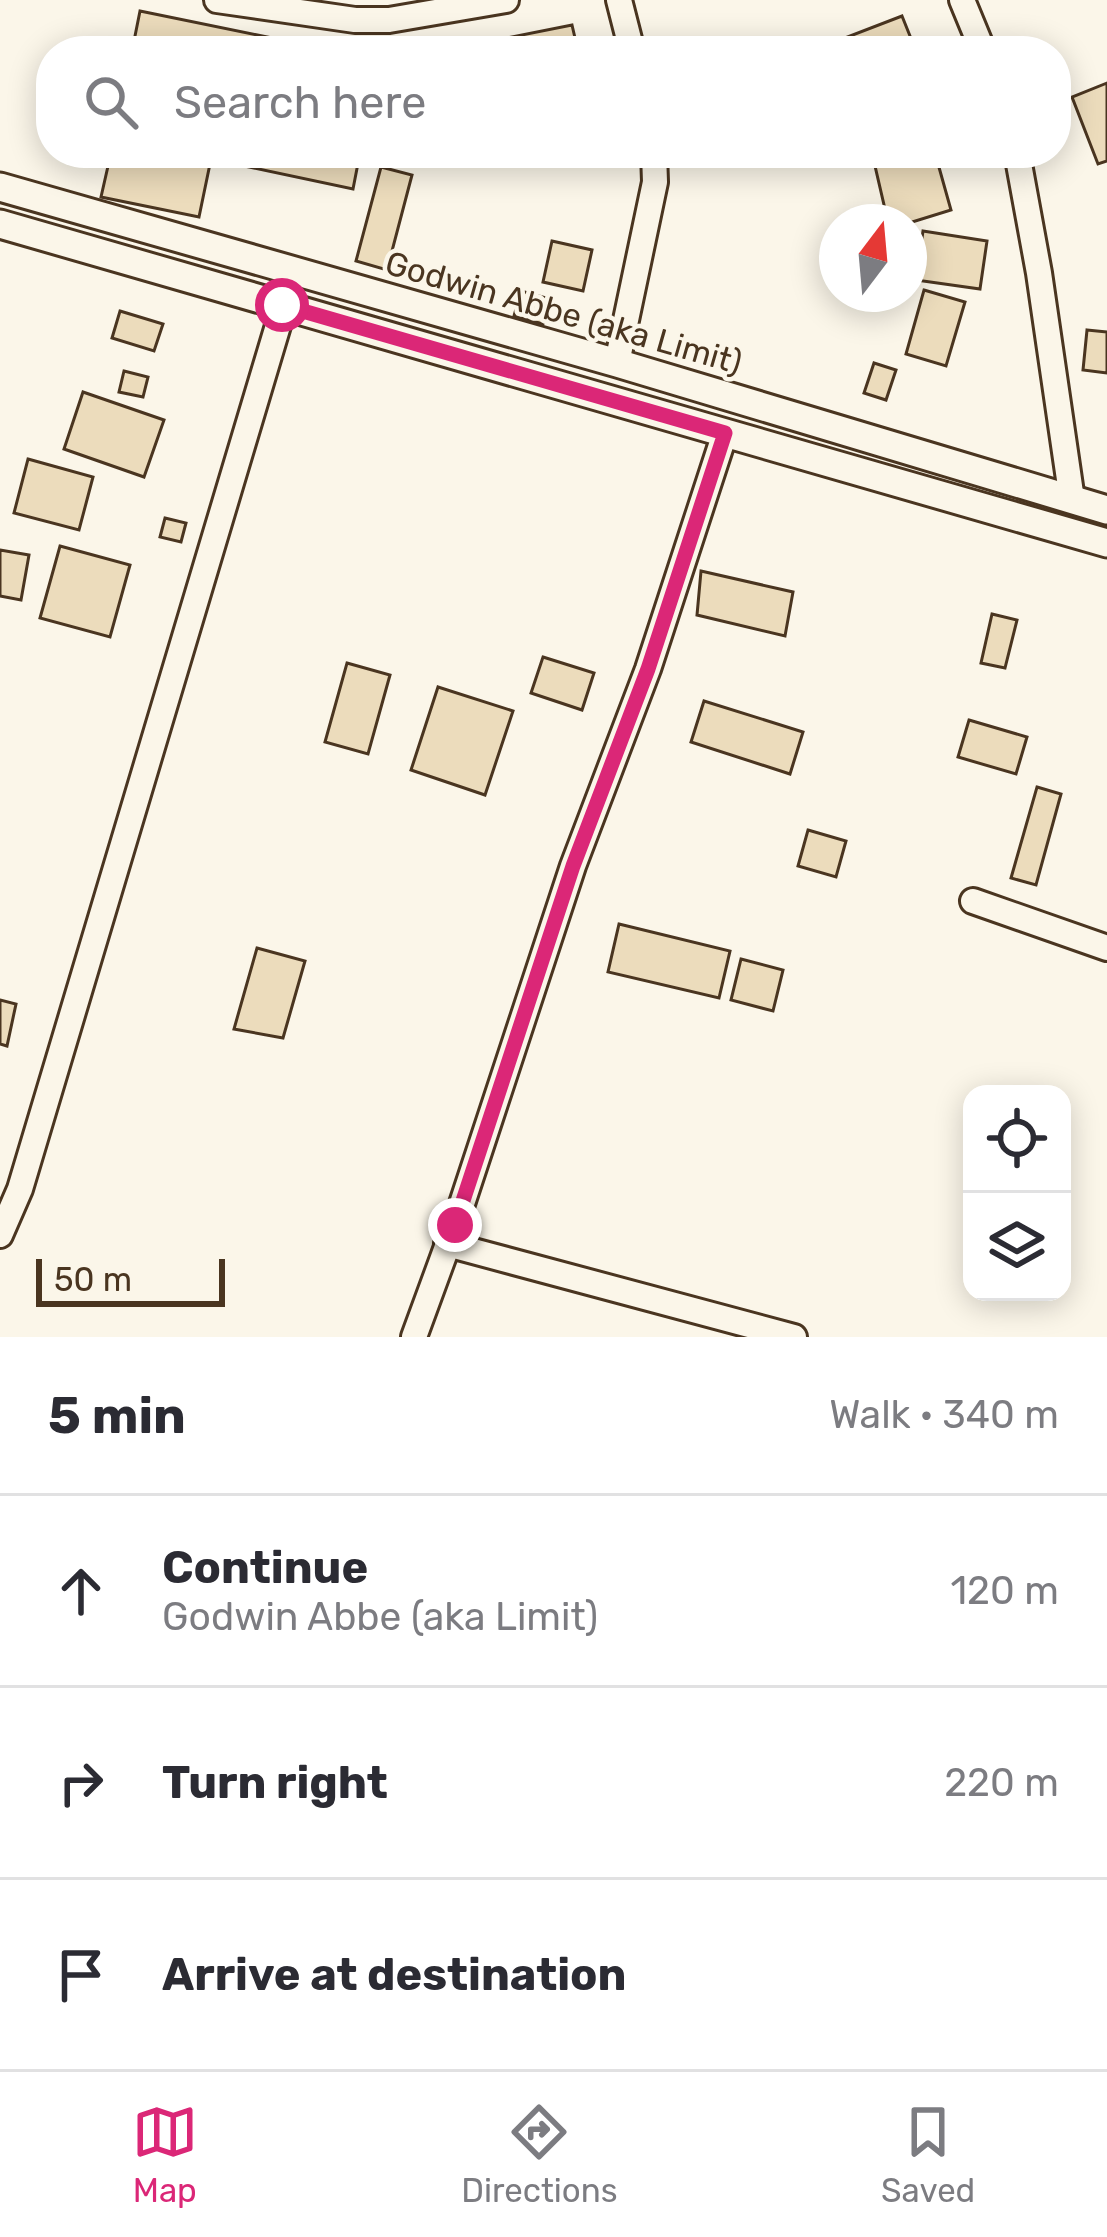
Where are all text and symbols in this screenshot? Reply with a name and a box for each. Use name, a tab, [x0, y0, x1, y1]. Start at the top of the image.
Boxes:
search box	[36, 36, 1071, 168]
icon: search	[78, 69, 144, 135]
text: Search here	[174, 76, 426, 129]
north arrow	[819, 204, 927, 312]
street label: Godwin Abbe (aka Limit)	[381, 243, 747, 382]
route start	[255, 278, 309, 332]
map controls	[963, 1085, 1071, 1301]
button: locate	[963, 1085, 1071, 1193]
button: layers	[963, 1193, 1071, 1301]
route end	[428, 1198, 482, 1252]
scale bar	[36, 1253, 225, 1306]
text: 50 m	[54, 1260, 132, 1299]
text: 5 min	[48, 1385, 186, 1446]
text: Walk · 340 m	[829, 1392, 1059, 1438]
text: Continue	[162, 1541, 368, 1594]
icon: ahead	[48, 1558, 114, 1624]
text: 120 m	[950, 1568, 1059, 1614]
text: Godwin Abbe (aka Limit)	[162, 1594, 598, 1640]
icon: right	[48, 1750, 114, 1816]
text: Turn right	[162, 1756, 388, 1809]
text: 220 m	[944, 1760, 1059, 1806]
icon: arrive	[48, 1942, 114, 2008]
text: Arrive at destination	[162, 1948, 627, 2001]
tab: Map	[132, 2099, 198, 2210]
tab: Directions	[461, 2099, 618, 2210]
tab: Saved	[881, 2099, 975, 2210]

